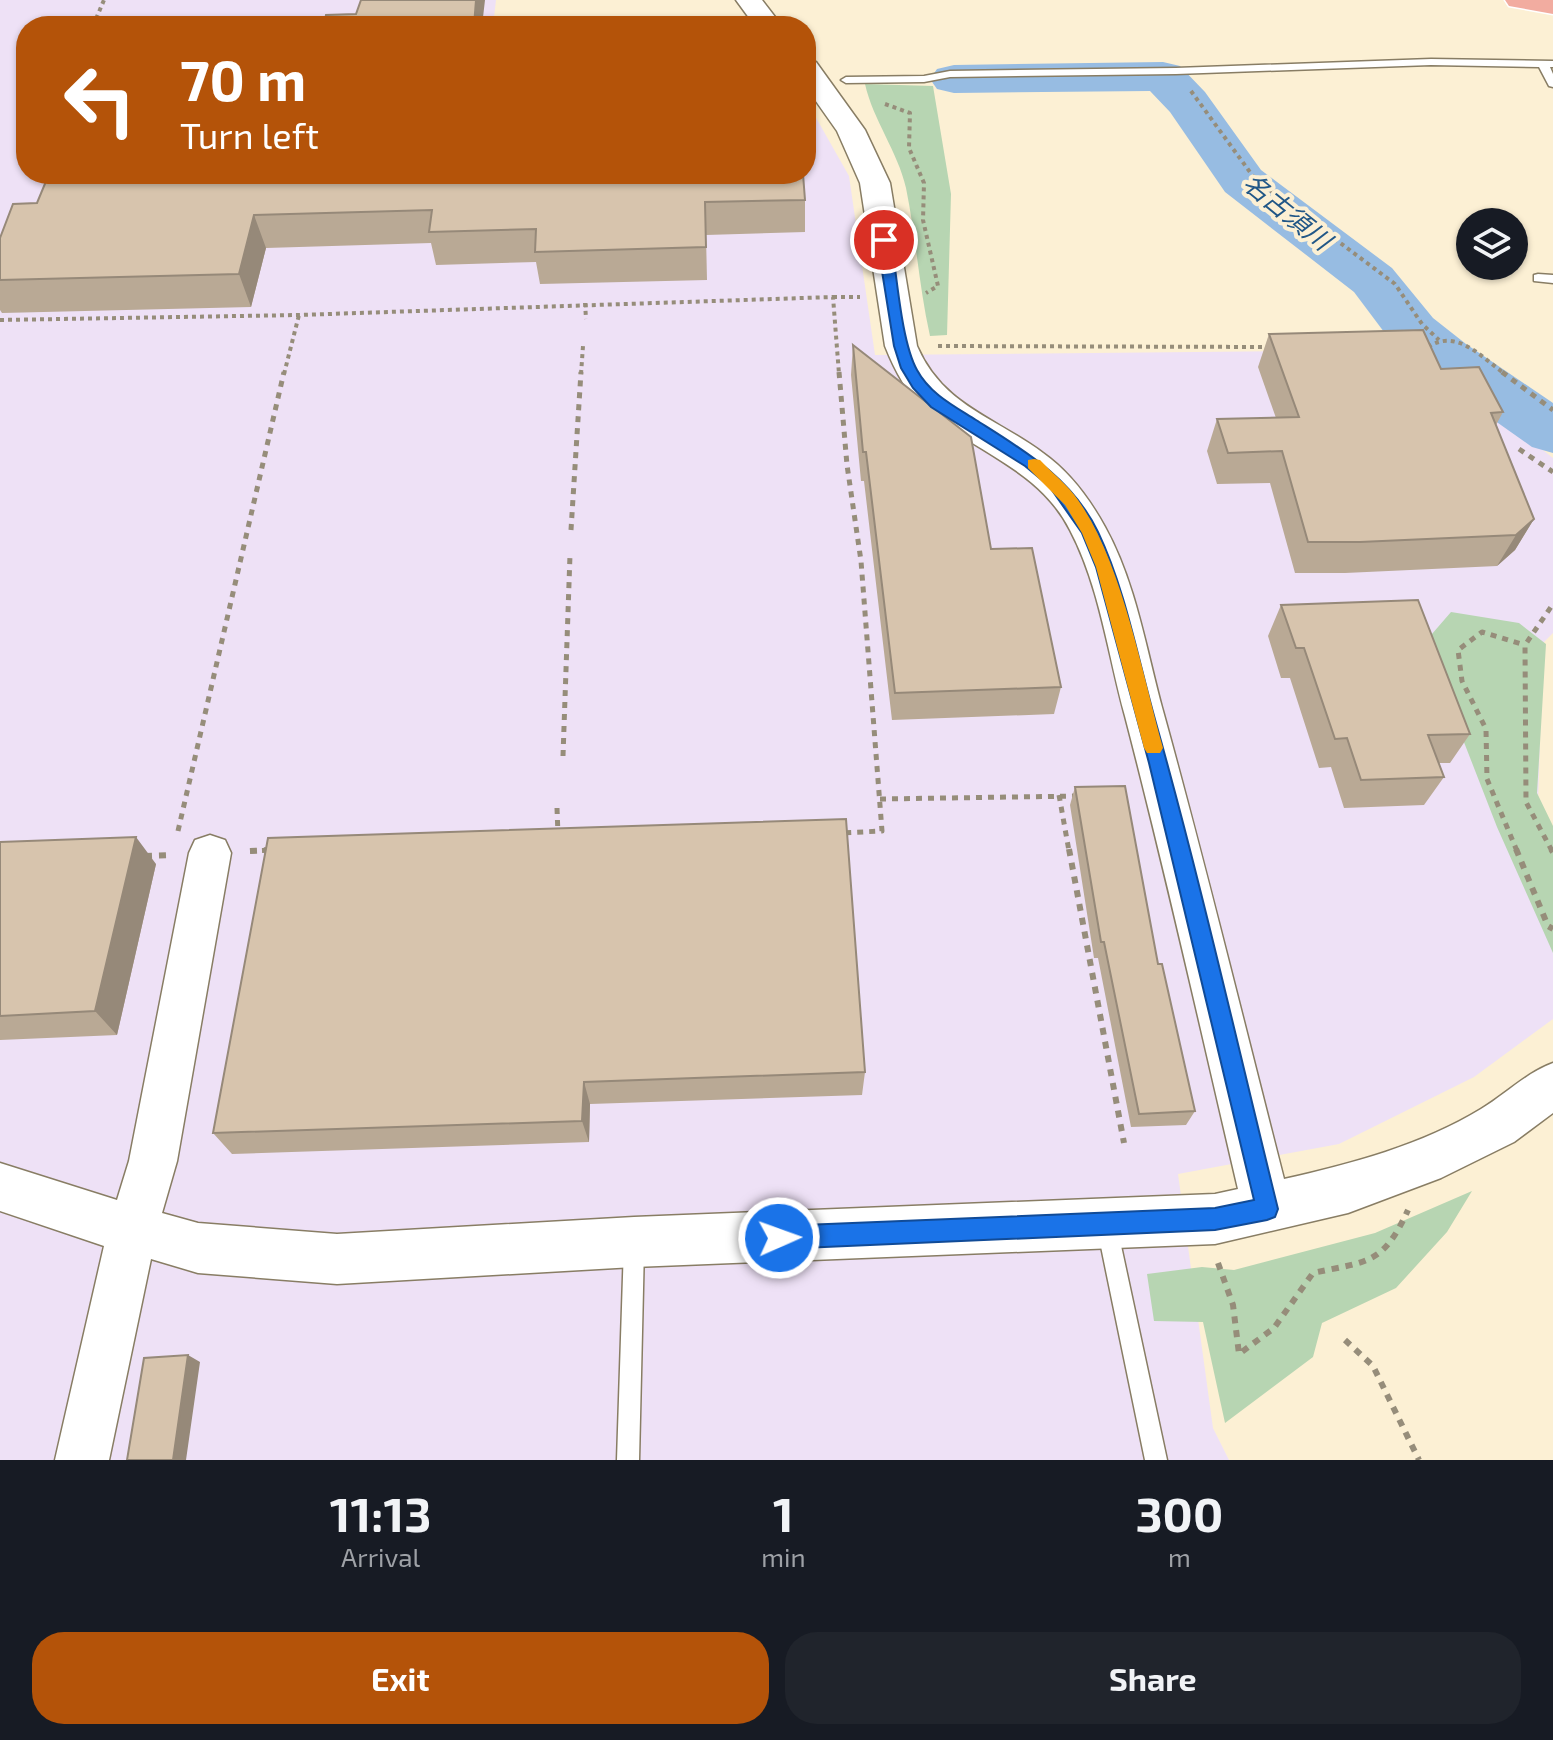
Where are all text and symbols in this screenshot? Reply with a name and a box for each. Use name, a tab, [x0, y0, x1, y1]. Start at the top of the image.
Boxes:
text: 70 m	[180, 45, 306, 112]
icon: left	[48, 48, 152, 152]
text: Turn left	[180, 113, 319, 156]
water label: 名古須川	[1238, 166, 1340, 257]
pin	[850, 206, 918, 274]
map controls	[1456, 208, 1528, 280]
button: layers	[1456, 208, 1528, 280]
icon: arrive	[862, 218, 906, 262]
position arrow	[737, 1196, 821, 1280]
text: 11:13	[330, 1484, 432, 1542]
text: 1	[773, 1484, 794, 1542]
text: 300	[1135, 1484, 1223, 1542]
text: Arrival	[341, 1541, 420, 1572]
text: min	[761, 1541, 806, 1572]
text: m	[1168, 1541, 1191, 1572]
button: Exit	[32, 1632, 769, 1724]
button: Share	[785, 1632, 1521, 1724]

